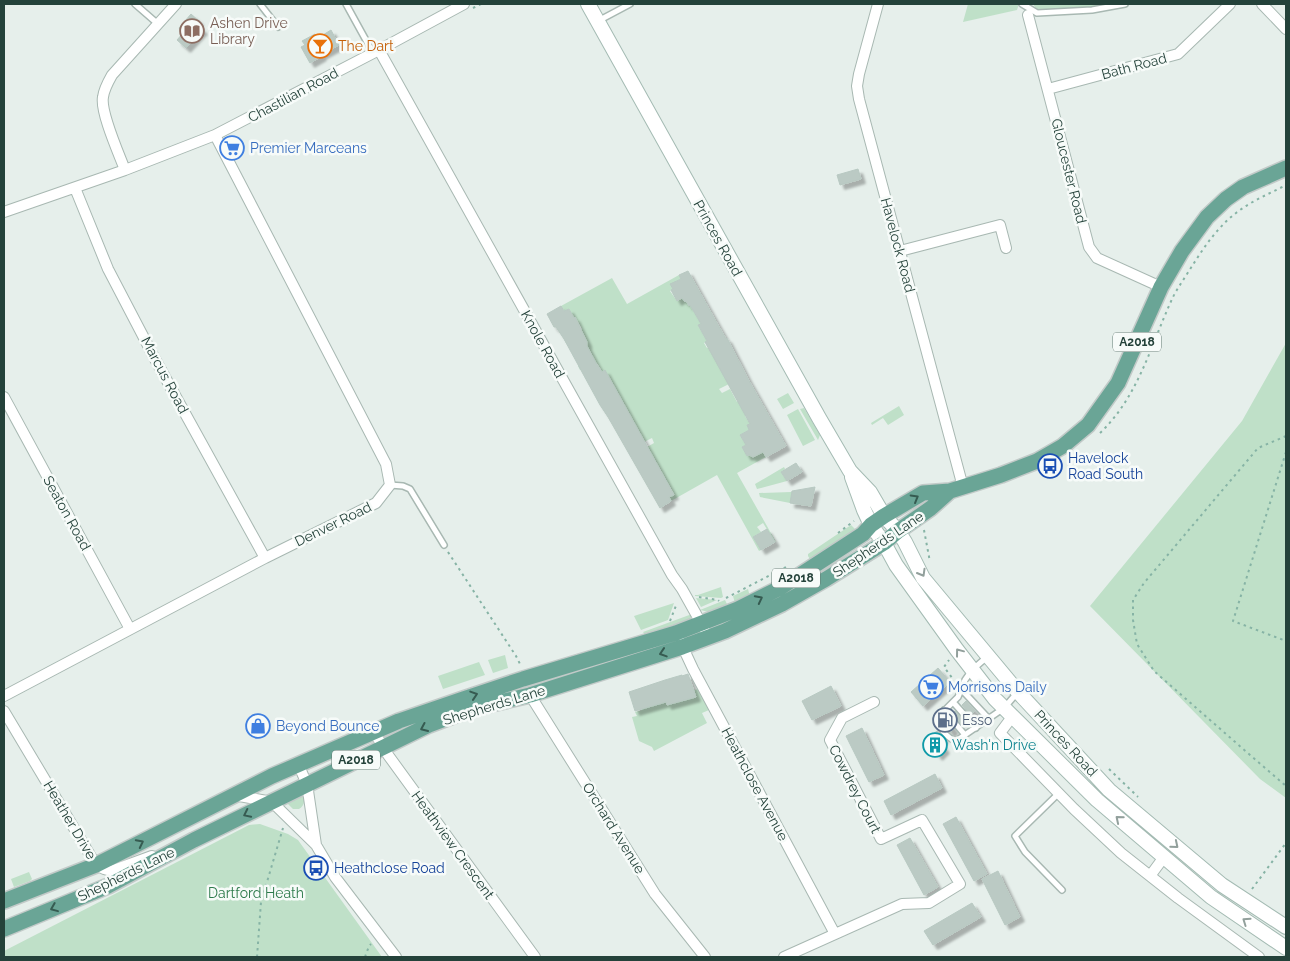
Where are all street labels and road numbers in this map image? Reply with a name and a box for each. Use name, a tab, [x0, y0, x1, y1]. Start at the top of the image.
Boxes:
street label: Bath Road	[1100, 50, 1168, 82]
street label: Chastilian Road	[245, 65, 341, 125]
street label: Gloucester Road	[1048, 117, 1090, 225]
street label: Havelock Road	[878, 196, 918, 294]
street label: Princes Road	[690, 197, 746, 279]
street label: Knole Road	[518, 307, 568, 381]
road number: A2018	[1113, 332, 1161, 352]
street label: Marcus Road	[138, 334, 192, 416]
street label: Seaton Road	[40, 473, 94, 553]
street label: Denver Road	[292, 499, 374, 549]
street label: Shepherds Lane	[830, 508, 926, 580]
road number: A2018	[772, 568, 820, 588]
street label: Shepherds Lane	[441, 682, 547, 728]
street label: Princes Road	[1031, 707, 1101, 779]
street label: Heathclose Avenue	[718, 725, 792, 843]
street label: Cowdrey Court	[826, 742, 884, 836]
road number: A2018	[332, 750, 380, 770]
street label: Heather Drive	[40, 778, 100, 862]
street label: Orchard Avenue	[580, 780, 648, 876]
street label: Heathview Crescent	[408, 788, 498, 902]
street label: Shepherds Lane	[75, 844, 177, 904]

